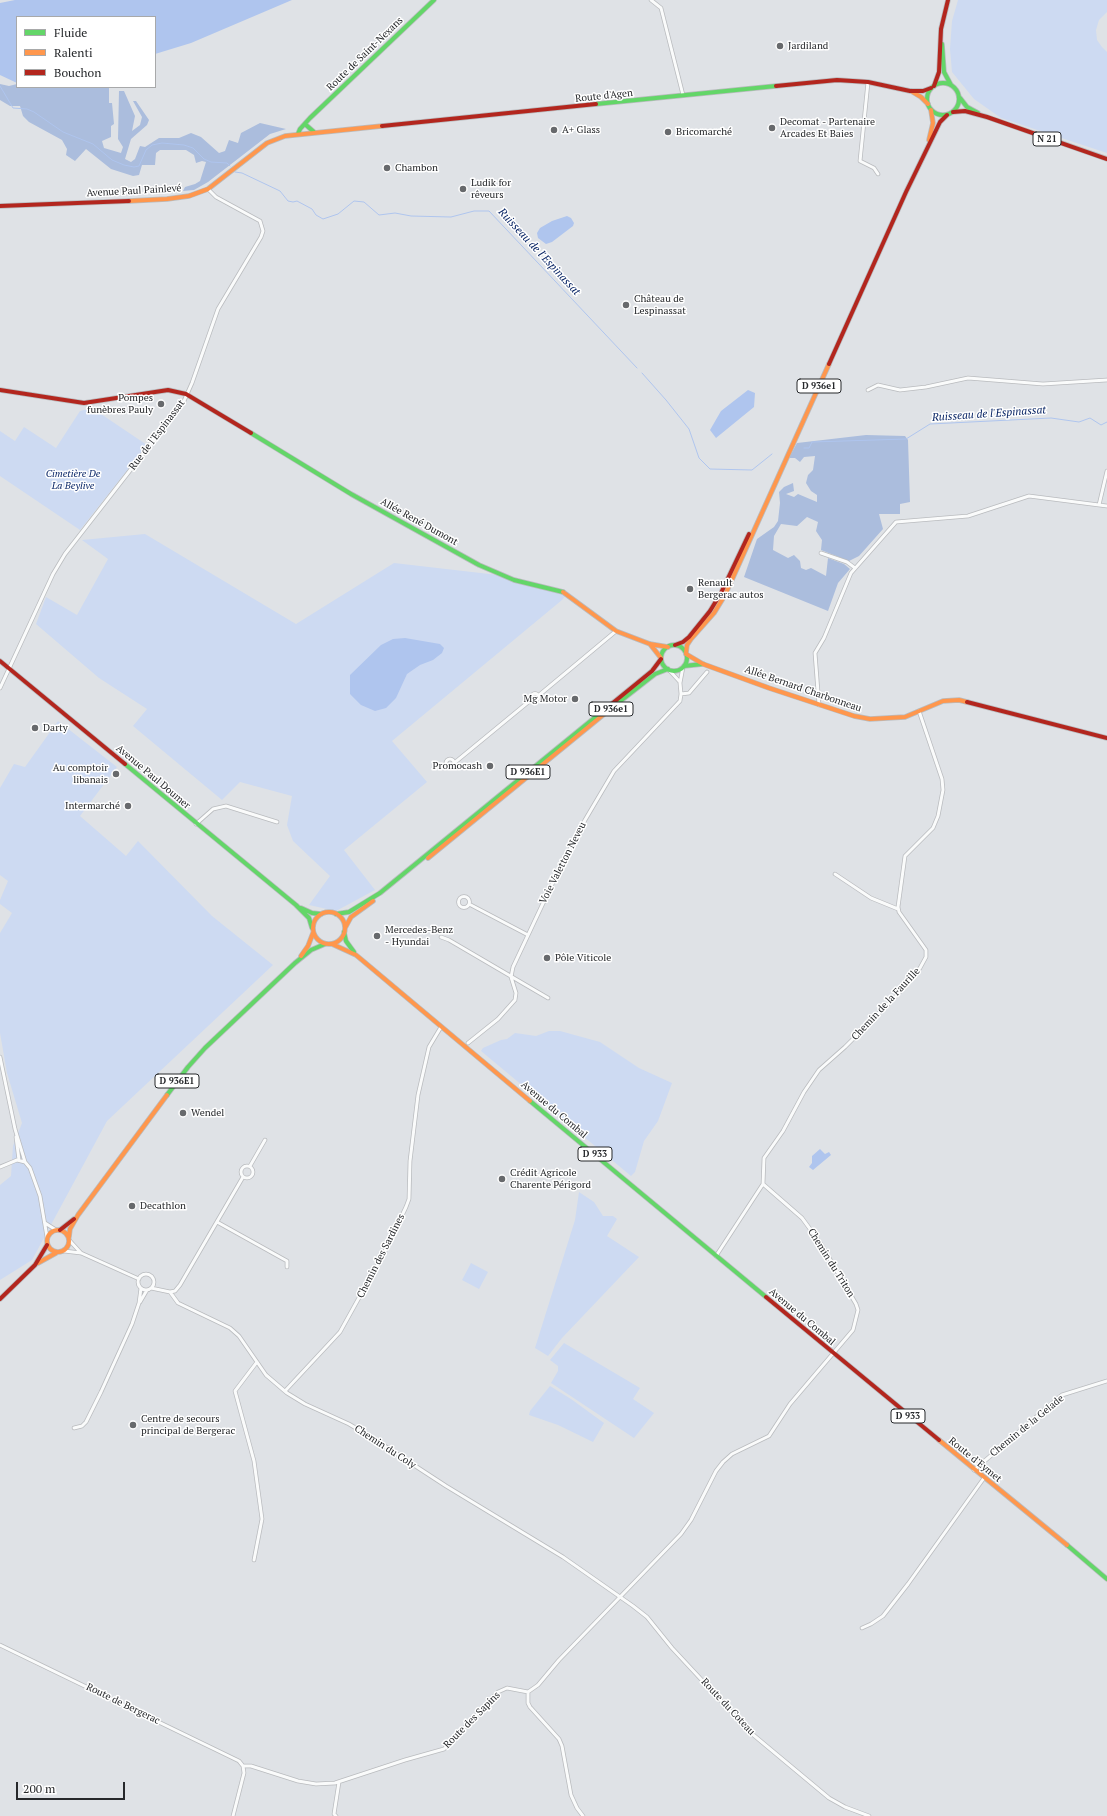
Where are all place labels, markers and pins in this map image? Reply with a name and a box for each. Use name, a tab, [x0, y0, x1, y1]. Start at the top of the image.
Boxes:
place label: Jardiland	[788, 40, 828, 52]
marker: Jardiland	[775, 41, 785, 51]
place label: Decomat - Partenaire Arcades Et Baies	[780, 116, 875, 140]
marker: Decomat - Partenaire Arcades Et Baies	[767, 123, 777, 133]
place label: A+ Glass	[562, 124, 600, 136]
marker: A+ Glass	[549, 125, 559, 135]
place label: Bricomarché	[676, 126, 732, 138]
marker: Bricomarché	[663, 127, 673, 137]
place label: Chambon	[395, 162, 438, 174]
marker: Chambon	[382, 163, 392, 173]
place label: Ludik for rêveurs	[471, 177, 511, 200]
marker: Ludik for rêveurs	[458, 184, 468, 194]
place label: Château de Lespinassat	[634, 293, 686, 316]
marker: Château de Lespinassat	[621, 300, 631, 310]
place label: Pompes funèbres Pauly	[87, 392, 153, 416]
marker: Pompes funèbres Pauly	[156, 399, 166, 409]
place label: Renault Bergerac autos	[698, 577, 764, 600]
marker: Renault Bergerac autos	[685, 584, 695, 594]
place label: Mg Motor	[523, 693, 567, 705]
marker: Mg Motor	[570, 694, 580, 704]
place label: Darty	[43, 722, 68, 734]
marker: Darty	[30, 723, 40, 733]
place label: Promocash	[433, 760, 482, 772]
marker: Promocash	[485, 761, 495, 771]
place label: Au comptoir libanais	[53, 762, 108, 786]
marker: Au comptoir libanais	[111, 769, 121, 779]
place label: Intermarché	[65, 800, 120, 812]
marker: Intermarché	[123, 801, 133, 811]
place label: Mercedes-Benz - Hyundai	[385, 924, 453, 948]
marker: Mercedes-Benz - Hyundai	[372, 931, 382, 941]
place label: Pôle Viticole	[555, 952, 611, 964]
marker: Pôle Viticole	[542, 953, 552, 963]
place label: Wendel	[191, 1107, 224, 1119]
marker: Wendel	[178, 1108, 188, 1118]
place label: Crédit Agricole Charente Périgord	[510, 1167, 591, 1190]
marker: Crédit Agricole Charente Périgord	[497, 1174, 507, 1184]
place label: Decathlon	[140, 1200, 186, 1212]
marker: Decathlon	[127, 1201, 137, 1211]
place label: Centre de secours principal de Bergerac	[141, 1413, 235, 1436]
marker: Centre de secours principal de Bergerac	[128, 1420, 138, 1430]

